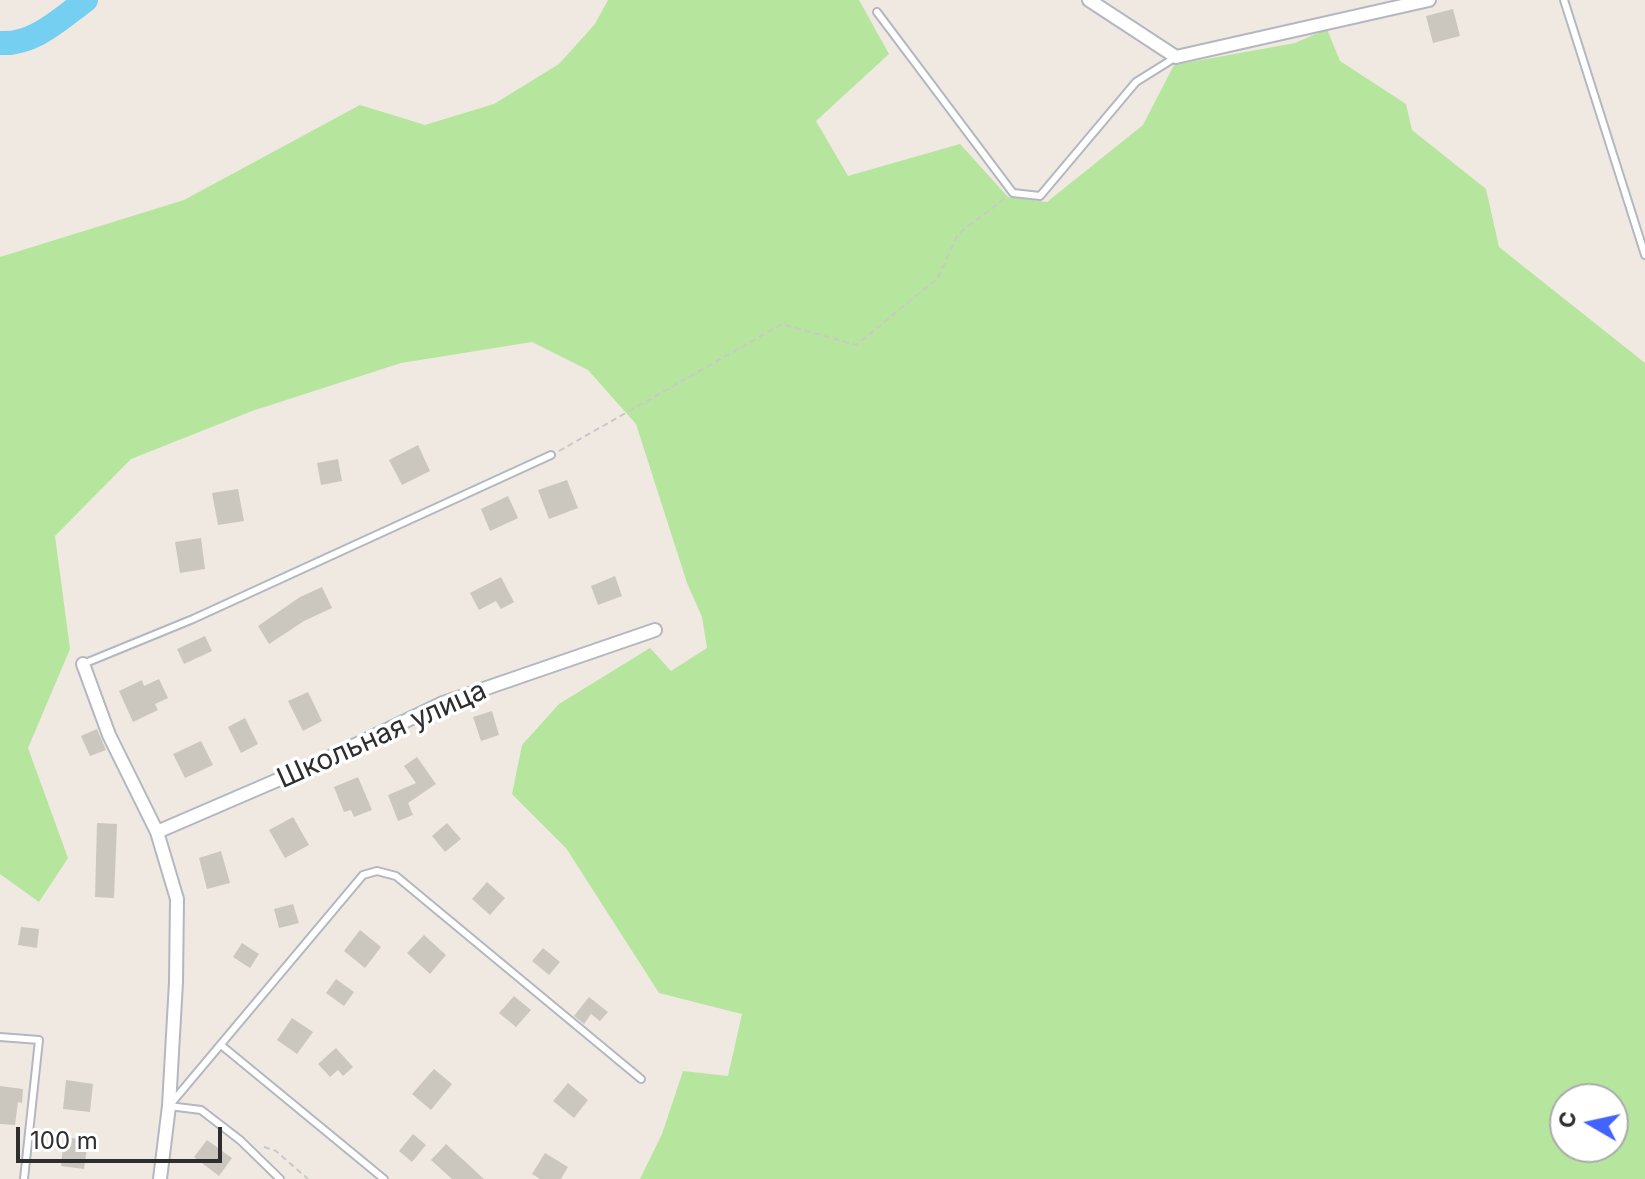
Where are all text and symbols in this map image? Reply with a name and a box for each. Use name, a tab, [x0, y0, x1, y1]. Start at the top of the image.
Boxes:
street label: Школьная улица	[272, 674, 492, 796]
north arrow	[1549, 1083, 1629, 1163]
text: С	[1553, 1109, 1581, 1130]
scale bar	[20, 1111, 226, 1161]
text: 100 m	[30, 1126, 98, 1155]

